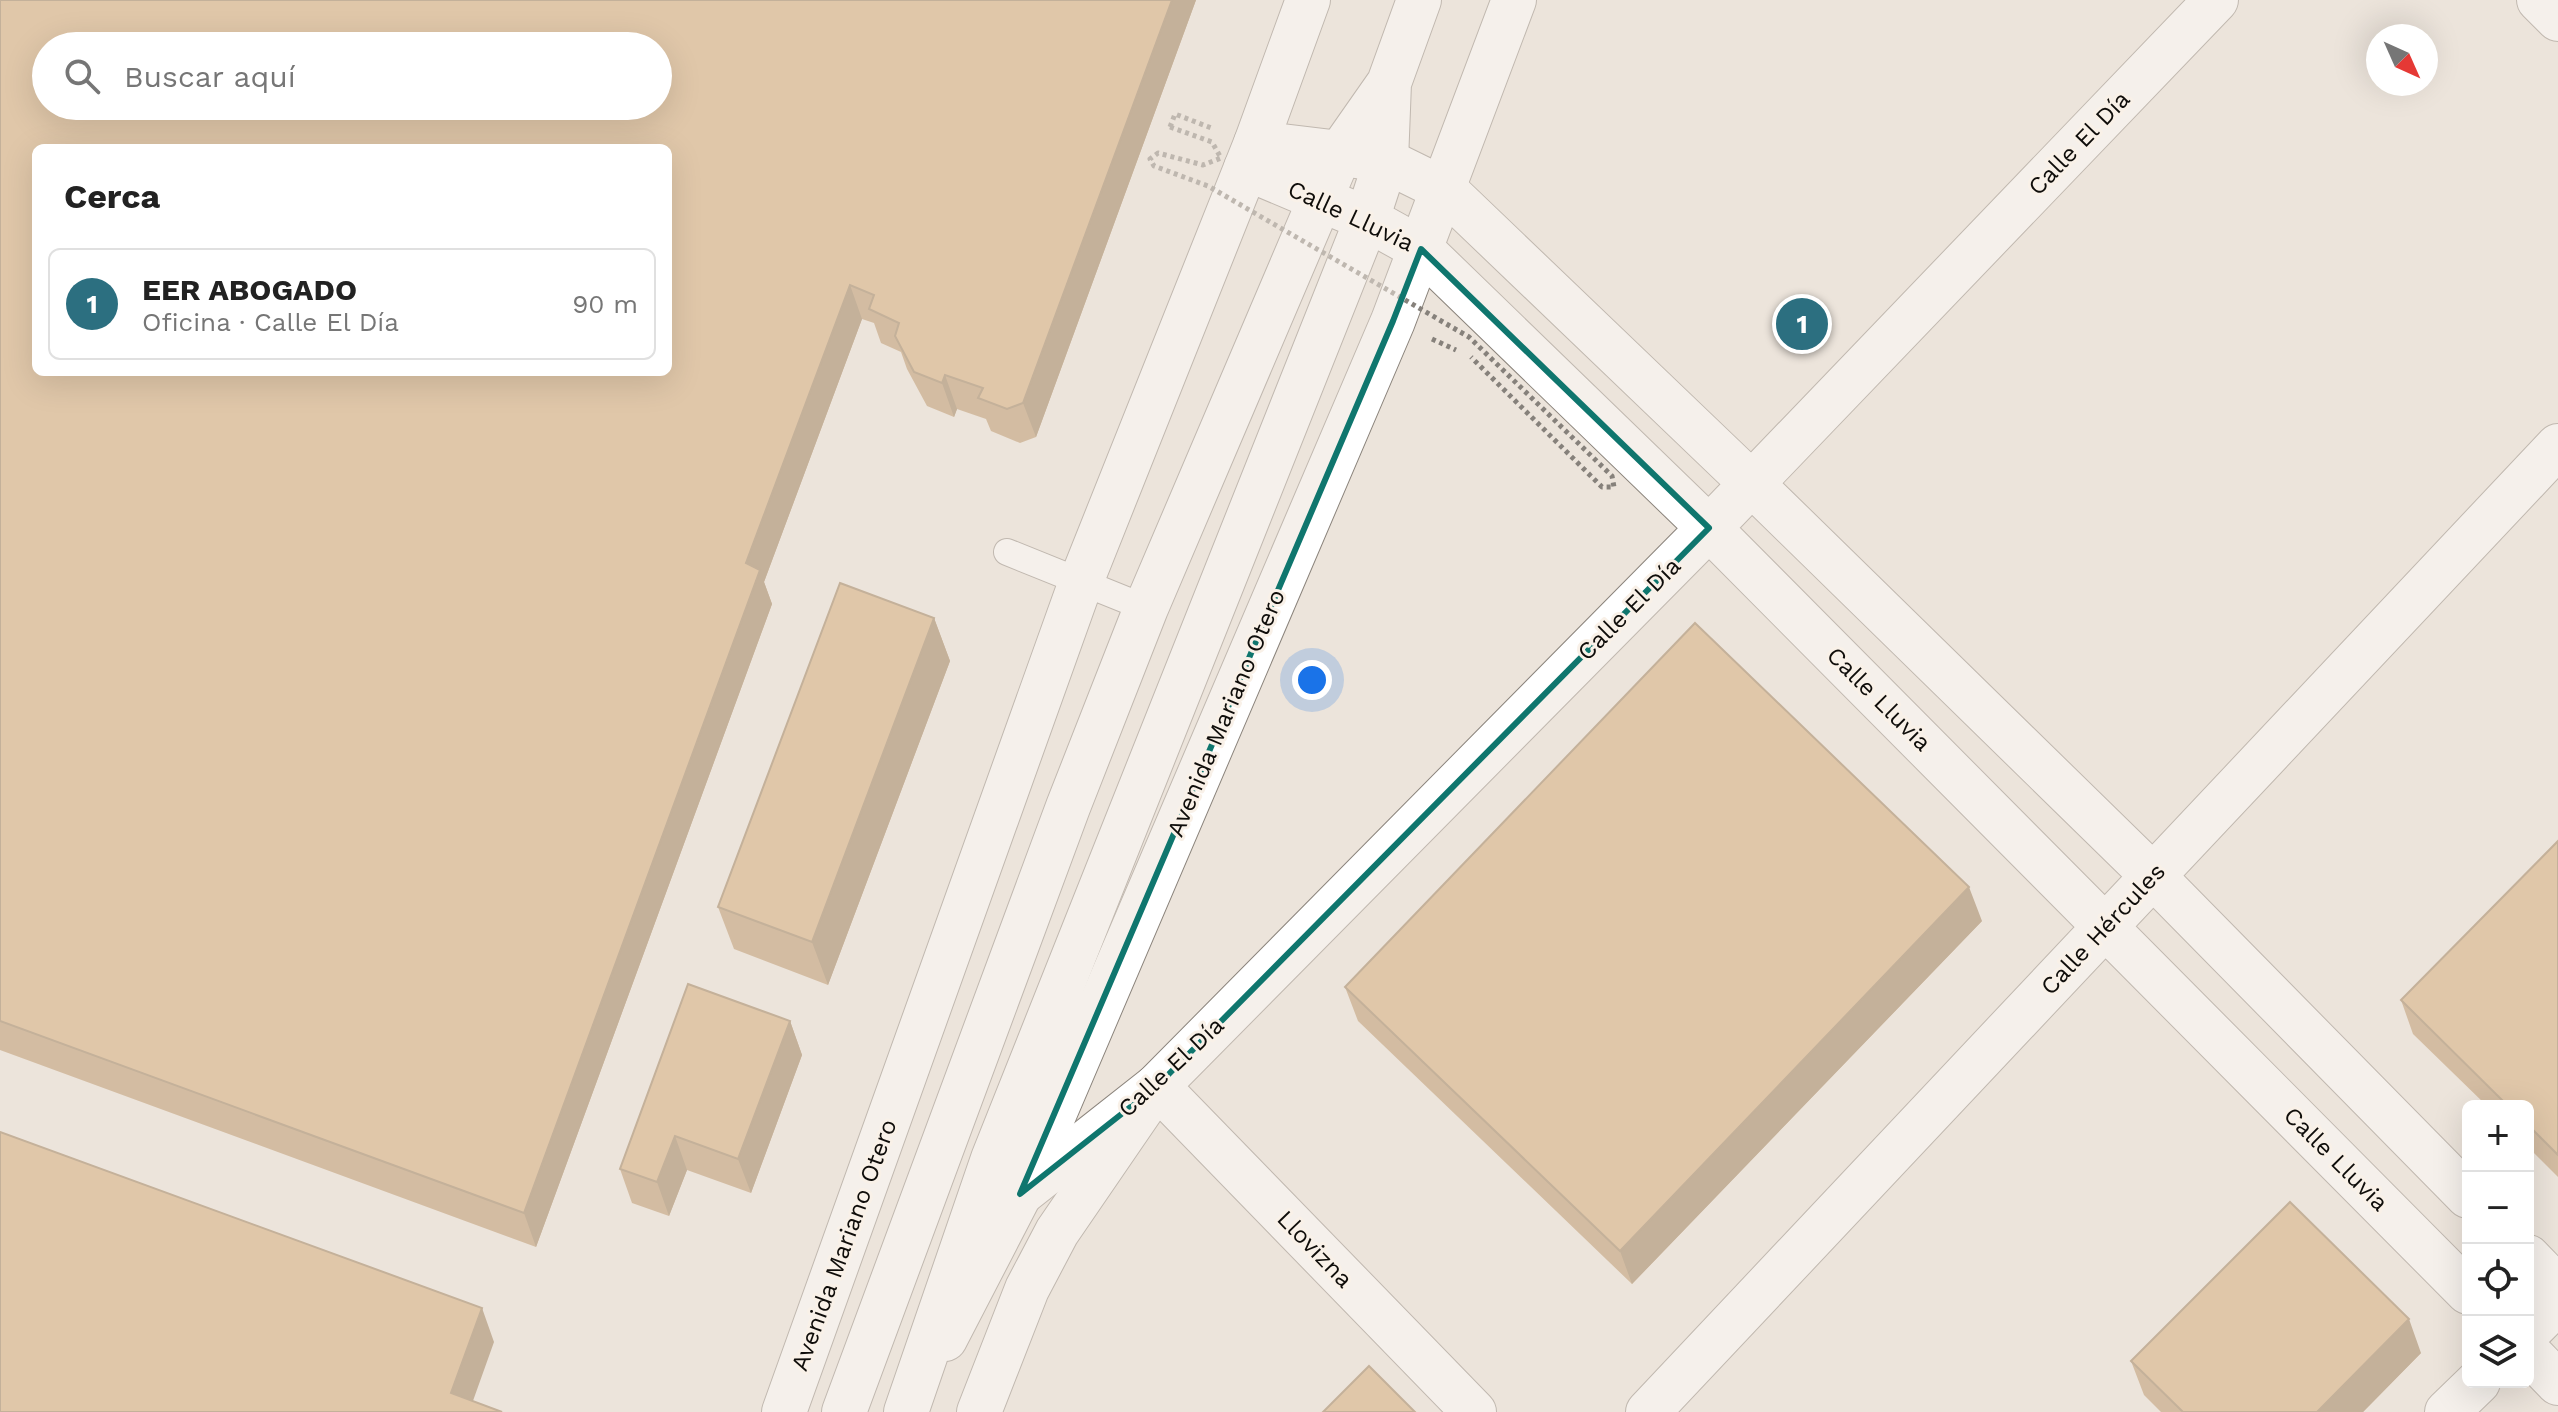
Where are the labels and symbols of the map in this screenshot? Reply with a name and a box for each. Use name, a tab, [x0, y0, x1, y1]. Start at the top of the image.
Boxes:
north arrow	[2366, 24, 2438, 96]
street label: Calle El Día	[2022, 85, 2136, 201]
street label: Calle Lluvia	[1284, 175, 1418, 257]
pin: 1	[1776, 294, 1828, 354]
street label: Calle El Día	[1572, 552, 1686, 666]
street label: Avenida Mariano Otero	[1161, 585, 1291, 841]
street label: Calle Lluvia	[1821, 641, 1937, 757]
your location	[1292, 660, 1332, 700]
street label: Calle Hércules	[2035, 857, 2171, 1001]
street label: Calle El Día	[1112, 1011, 1230, 1123]
street label: Calle Lluvia	[2278, 1101, 2394, 1217]
street label: Avenida Mariano Otero	[785, 1115, 903, 1375]
street label: Llovizna	[1272, 1205, 1358, 1293]

